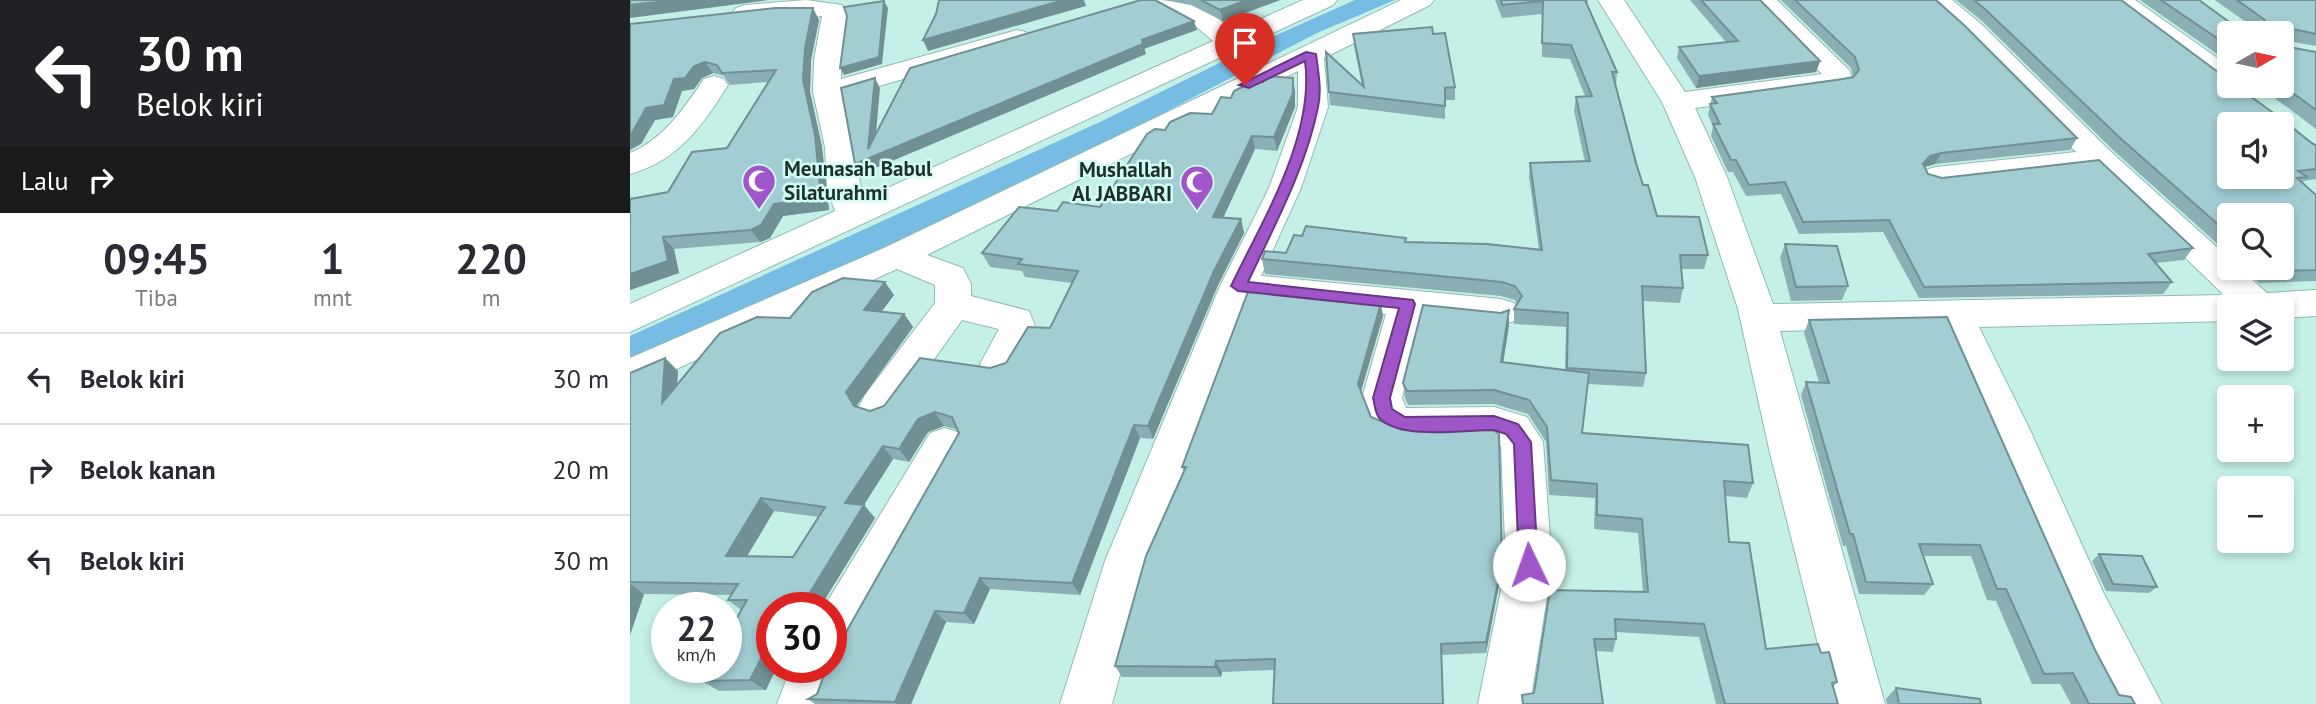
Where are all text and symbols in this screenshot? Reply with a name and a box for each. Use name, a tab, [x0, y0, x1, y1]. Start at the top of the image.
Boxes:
pin	[1215, 13, 1275, 85]
text: 30 m	[136, 21, 243, 85]
north arrow	[2217, 21, 2294, 98]
map controls	[2217, 21, 2294, 553]
icon: arrive	[1226, 24, 1264, 62]
icon: left	[21, 28, 112, 119]
text: Belok kiri	[136, 83, 264, 125]
button: sound	[2217, 112, 2294, 189]
place label: Meunasah Babul Silaturahmi	[784, 155, 933, 206]
place label: Mushallah Al JABBARI	[1072, 156, 1172, 207]
icon: right	[82, 161, 120, 199]
mosque icon: Meunasah Babul Silaturahmi	[740, 162, 778, 211]
mosque icon: Mushallah Al JABBARI	[1178, 163, 1216, 212]
text: Lalu	[21, 164, 68, 197]
button: search	[2217, 203, 2294, 280]
text: 09:45	[103, 231, 210, 286]
text: 1	[321, 231, 344, 286]
text: 220	[455, 231, 527, 286]
text: Tiba	[135, 283, 178, 312]
text: mnt	[313, 283, 352, 312]
text: m	[482, 283, 500, 312]
button: layers	[2217, 294, 2294, 371]
icon: left	[21, 360, 59, 398]
text: Belok kiri	[80, 362, 185, 395]
text: 30 m	[553, 362, 609, 395]
button: +	[2217, 385, 2294, 462]
icon: right	[21, 451, 59, 489]
text: Belok kanan	[80, 453, 216, 486]
text: 20 m	[553, 453, 609, 486]
button: −	[2217, 476, 2294, 553]
position arrow	[1492, 528, 1566, 602]
icon: left	[21, 542, 59, 580]
text: Belok kiri	[80, 544, 185, 577]
text: 30 m	[553, 544, 609, 577]
speed limit sign: 30	[756, 592, 847, 683]
text: 22	[677, 605, 716, 651]
text: km/h	[677, 643, 716, 666]

